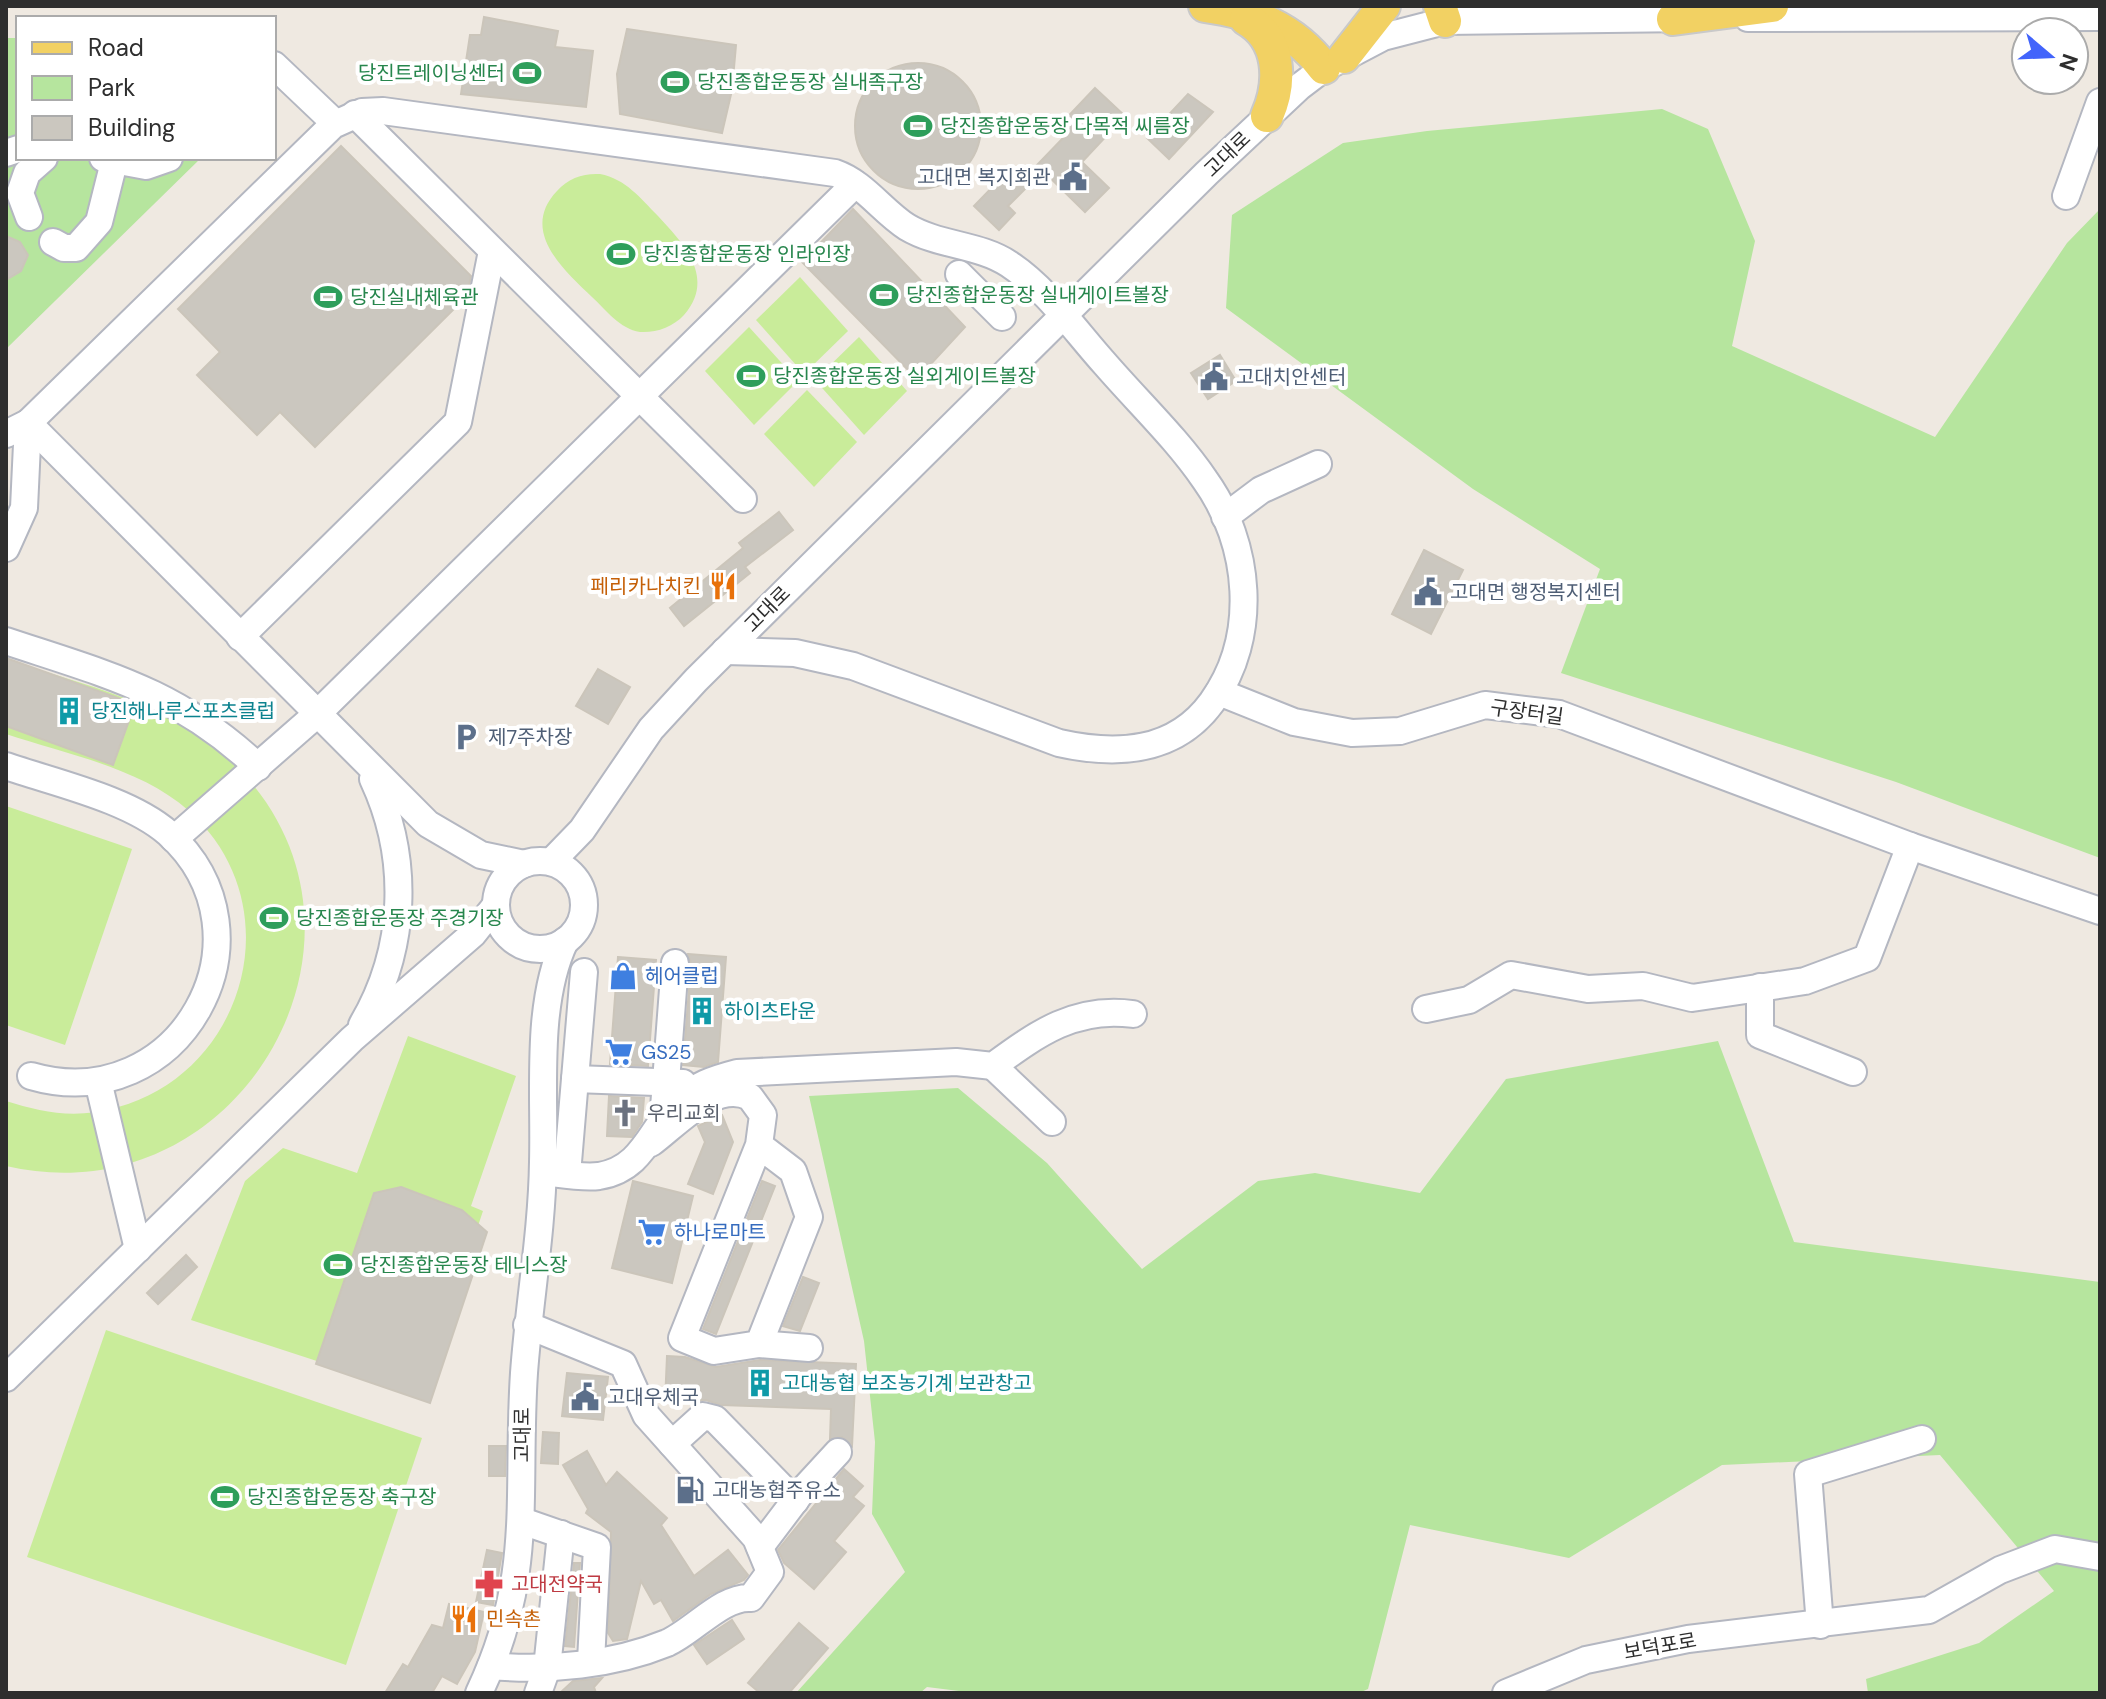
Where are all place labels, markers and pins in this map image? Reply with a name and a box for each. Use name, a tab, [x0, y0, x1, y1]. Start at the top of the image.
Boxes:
sports icon: 당진트레이닝센터	[512, 58, 542, 88]
place label: 당진트레이닝센터	[358, 60, 505, 86]
sports icon: 당진종합운동장 실내족구장	[660, 67, 690, 97]
place label: 당진종합운동장 실내족구장	[697, 69, 923, 95]
sports icon: 당진종합운동장 다목적 씨름장	[903, 111, 933, 141]
place label: 당진종합운동장 다목적 씨름장	[940, 113, 1190, 139]
public building icon: 고대면 복지회관	[1058, 162, 1088, 192]
place label: 고대면 복지회관	[917, 164, 1051, 190]
sports icon: 당진종합운동장 인라인장	[606, 239, 636, 269]
place label: 당진종합운동장 인라인장	[643, 241, 851, 267]
sports icon: 당진종합운동장 실내게이트볼장	[869, 280, 899, 310]
sports icon: 당진실내체육관	[313, 282, 343, 312]
place label: 당진종합운동장 실내게이트볼장	[906, 282, 1169, 308]
place label: 당진실내체육관	[350, 284, 479, 310]
sports icon: 당진종합운동장 실외게이트볼장	[736, 361, 766, 391]
public building icon: 고대치안센터	[1199, 362, 1229, 392]
place label: 당진종합운동장 실외게이트볼장	[773, 363, 1036, 389]
place label: 고대치안센터	[1236, 364, 1346, 390]
restaurant icon: 페리카나치킨	[708, 571, 738, 601]
place label: 페리카나치킨	[591, 573, 701, 599]
public building icon: 고대면 행정복지센터	[1413, 577, 1443, 607]
place label: 고대면 행정복지센터	[1450, 579, 1621, 605]
building icon: 당진해나루스포츠클럽	[54, 696, 84, 726]
place label: 당진해나루스포츠클럽	[91, 698, 275, 724]
parking icon: 제7주차장	[451, 722, 481, 752]
place label: 제7주차장	[488, 724, 572, 750]
sports icon: 당진종합운동장 주경기장	[259, 903, 289, 933]
place label: 당진종합운동장 주경기장	[296, 905, 504, 931]
shop icon: 헤어클럽	[608, 961, 638, 991]
place label: 헤어클럽	[645, 963, 719, 989]
building icon: 하이츠타운	[687, 996, 717, 1026]
place label: 하이츠타운	[724, 998, 816, 1024]
supermarket icon: GS25	[604, 1037, 634, 1067]
place label: GS25	[641, 1039, 691, 1065]
church icon: 우리교회	[610, 1098, 640, 1128]
place label: 우리교회	[647, 1100, 721, 1126]
supermarket icon: 하나로마트	[637, 1217, 667, 1247]
place label: 하나로마트	[674, 1219, 766, 1245]
sports icon: 당진종합운동장 테니스장	[323, 1250, 353, 1280]
place label: 당진종합운동장 테니스장	[360, 1252, 568, 1278]
building icon: 고대농협 보조농기계 보관창고	[745, 1368, 775, 1398]
place label: 고대농협 보조농기계 보관창고	[782, 1370, 1032, 1396]
public building icon: 고대우체국	[570, 1382, 600, 1412]
place label: 고대우체국	[607, 1384, 699, 1410]
fuel station icon: 고대농협주유소	[675, 1475, 705, 1505]
place label: 고대농협주유소	[712, 1477, 841, 1503]
sports icon: 당진종합운동장 축구장	[210, 1482, 240, 1512]
place label: 당진종합운동장 축구장	[247, 1484, 436, 1510]
pharmacy icon: 고대전약국	[474, 1569, 504, 1599]
place label: 고대전약국	[511, 1571, 603, 1597]
restaurant icon: 민속촌	[449, 1604, 479, 1634]
place label: 민속촌	[486, 1606, 541, 1632]

